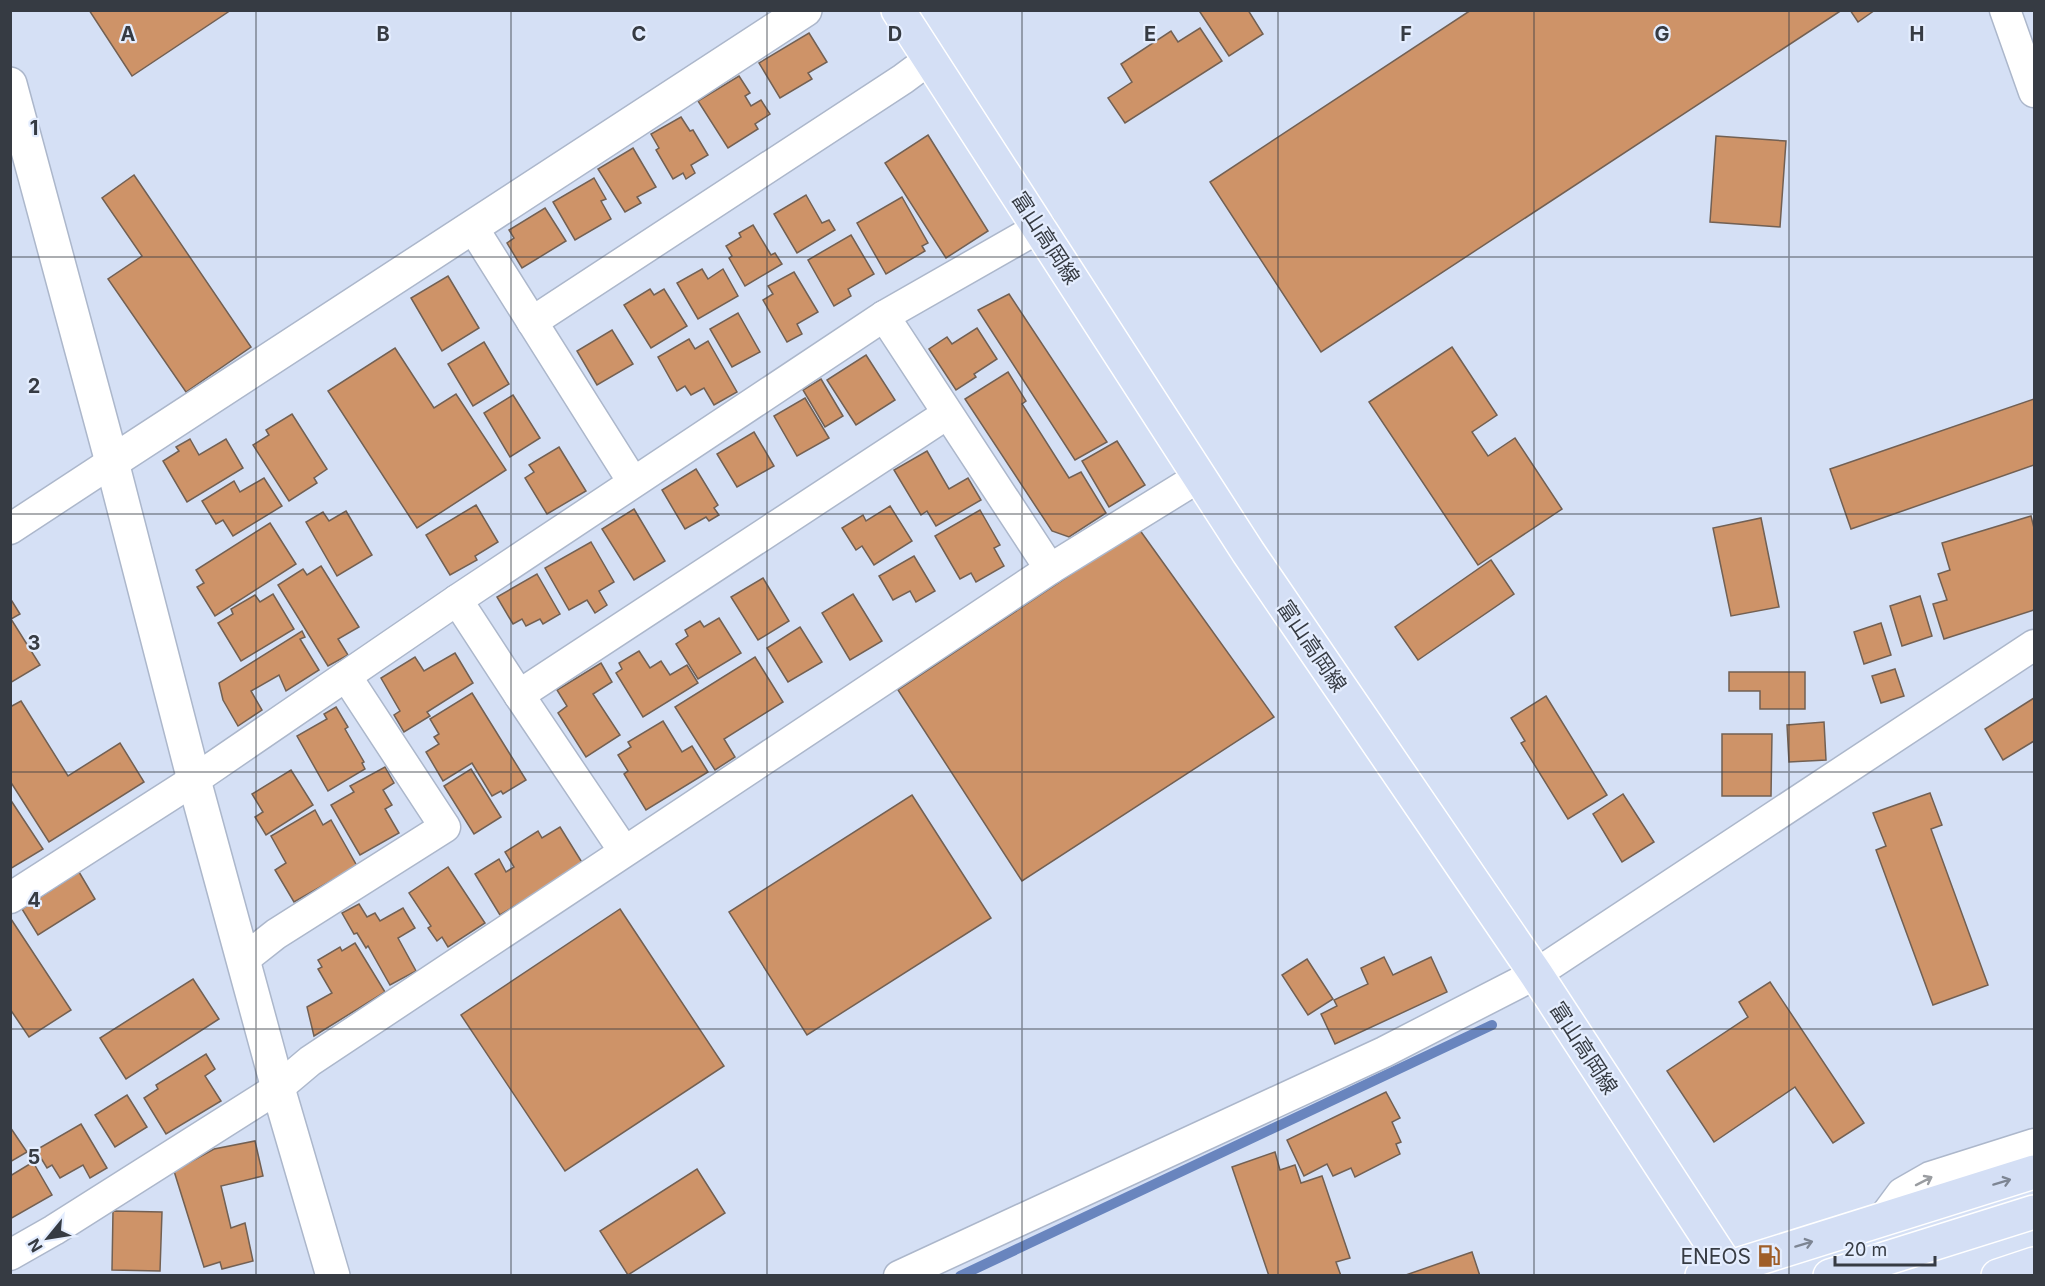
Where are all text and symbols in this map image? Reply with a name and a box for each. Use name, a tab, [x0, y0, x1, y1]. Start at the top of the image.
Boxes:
text: A	[121, 22, 136, 46]
text: B	[376, 22, 390, 46]
text: C	[632, 22, 646, 46]
text: D	[888, 22, 902, 46]
text: E	[1144, 22, 1156, 46]
text: F	[1400, 22, 1412, 46]
text: G	[1654, 22, 1670, 46]
text: H	[1910, 22, 1924, 46]
text: 1	[30, 116, 38, 140]
street label: 富山高岡線	[1007, 187, 1085, 289]
text: 2	[28, 374, 40, 398]
street label: 富山高岡線	[1272, 595, 1352, 697]
text: 3	[28, 631, 40, 655]
text: 4	[27, 888, 41, 912]
street label: 富山高岡線	[1545, 997, 1623, 1099]
text: 5	[28, 1145, 40, 1169]
one-way arrow	[1915, 1175, 1932, 1187]
one-way arrow	[1992, 1176, 2011, 1187]
north arrow	[18, 1208, 78, 1268]
scale bar	[1835, 1229, 1936, 1267]
text: N	[23, 1235, 47, 1256]
one-way arrow	[1794, 1237, 1813, 1248]
text: 20 m	[1844, 1239, 1887, 1260]
fuel station icon: ENEOS	[1756, 1243, 1782, 1269]
place label: ENEOS	[1680, 1244, 1751, 1269]

